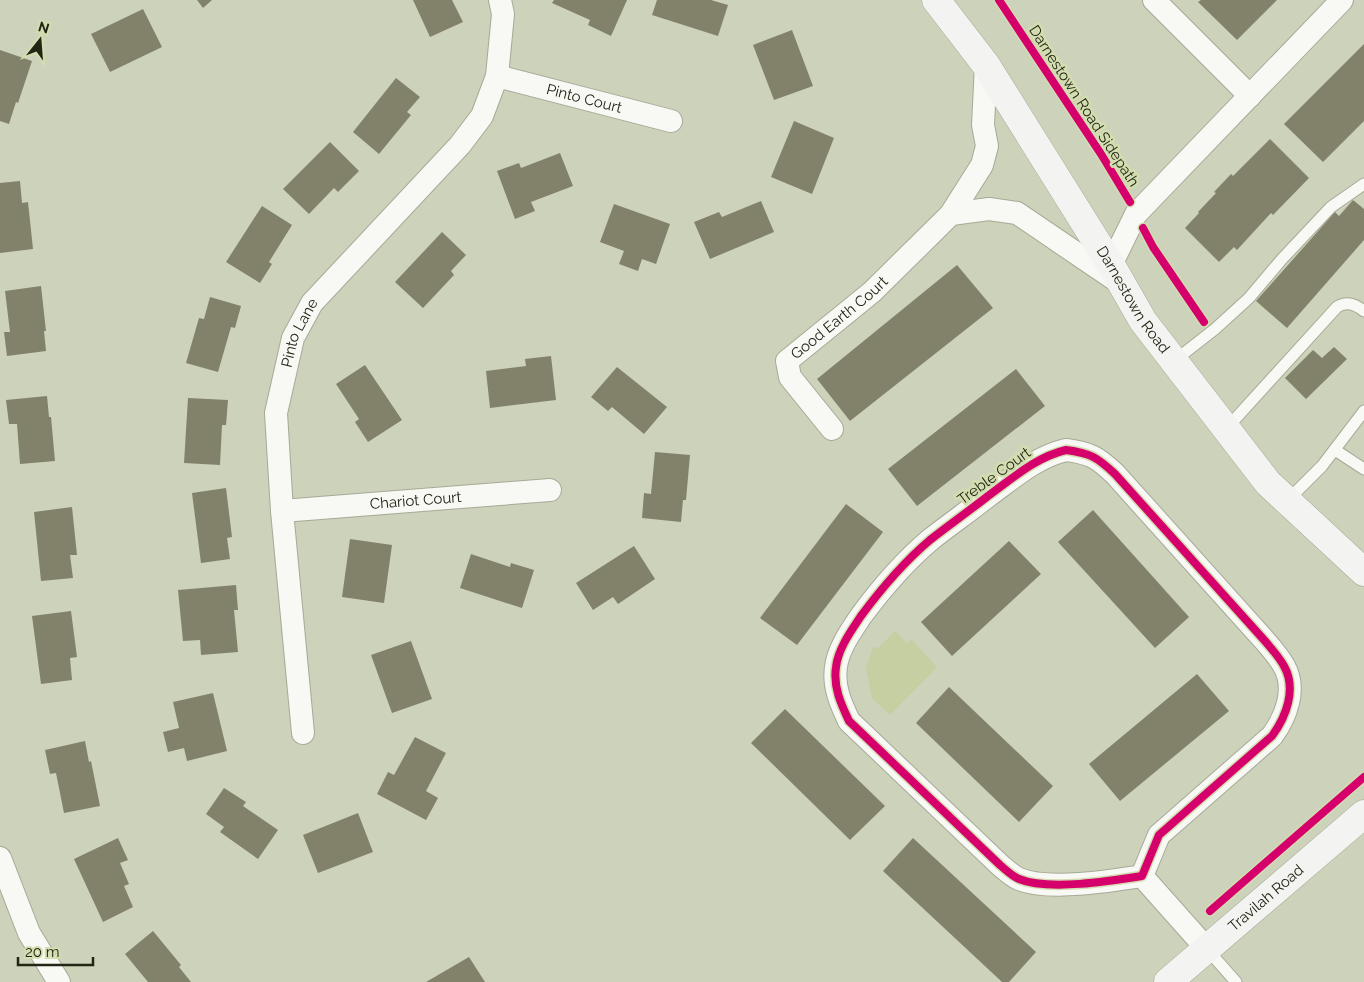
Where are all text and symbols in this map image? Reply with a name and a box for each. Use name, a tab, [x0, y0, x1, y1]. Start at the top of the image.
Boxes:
north arrow	[15, 15, 65, 65]
text: N	[36, 18, 51, 37]
street label: Darnestown Road Sidepath	[1025, 22, 1143, 190]
street label: Pinto Court	[544, 80, 624, 117]
street label: Darnestown Road	[1092, 243, 1174, 357]
street label: Good Earth Court	[787, 273, 892, 363]
street label: Pinto Lane	[278, 295, 322, 369]
street label: Treble Court	[954, 443, 1034, 509]
street label: Chariot Court	[369, 488, 462, 513]
street label: Travilah Road	[1225, 861, 1307, 935]
scale bar	[18, 934, 92, 966]
text: 20 m	[25, 943, 60, 961]

